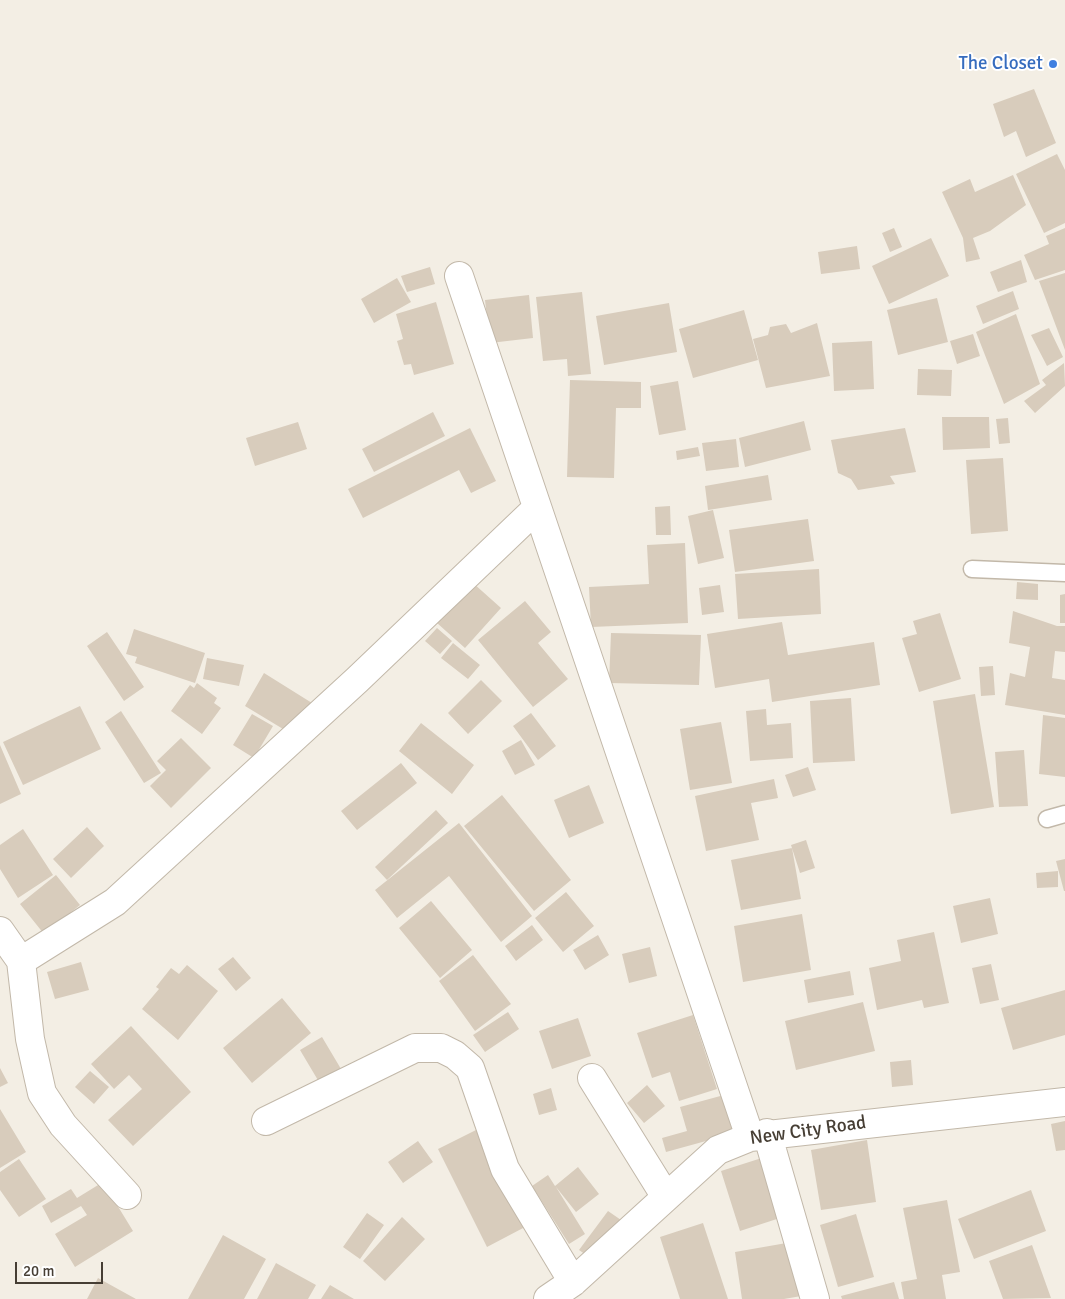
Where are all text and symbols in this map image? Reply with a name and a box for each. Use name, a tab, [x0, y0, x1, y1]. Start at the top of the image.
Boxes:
place label: The Closet	[958, 53, 1043, 75]
marker: The Closet	[1047, 58, 1059, 70]
street label: New City Road	[748, 1112, 868, 1150]
scale bar	[18, 1252, 105, 1284]
text: 20 m	[23, 1262, 54, 1280]

